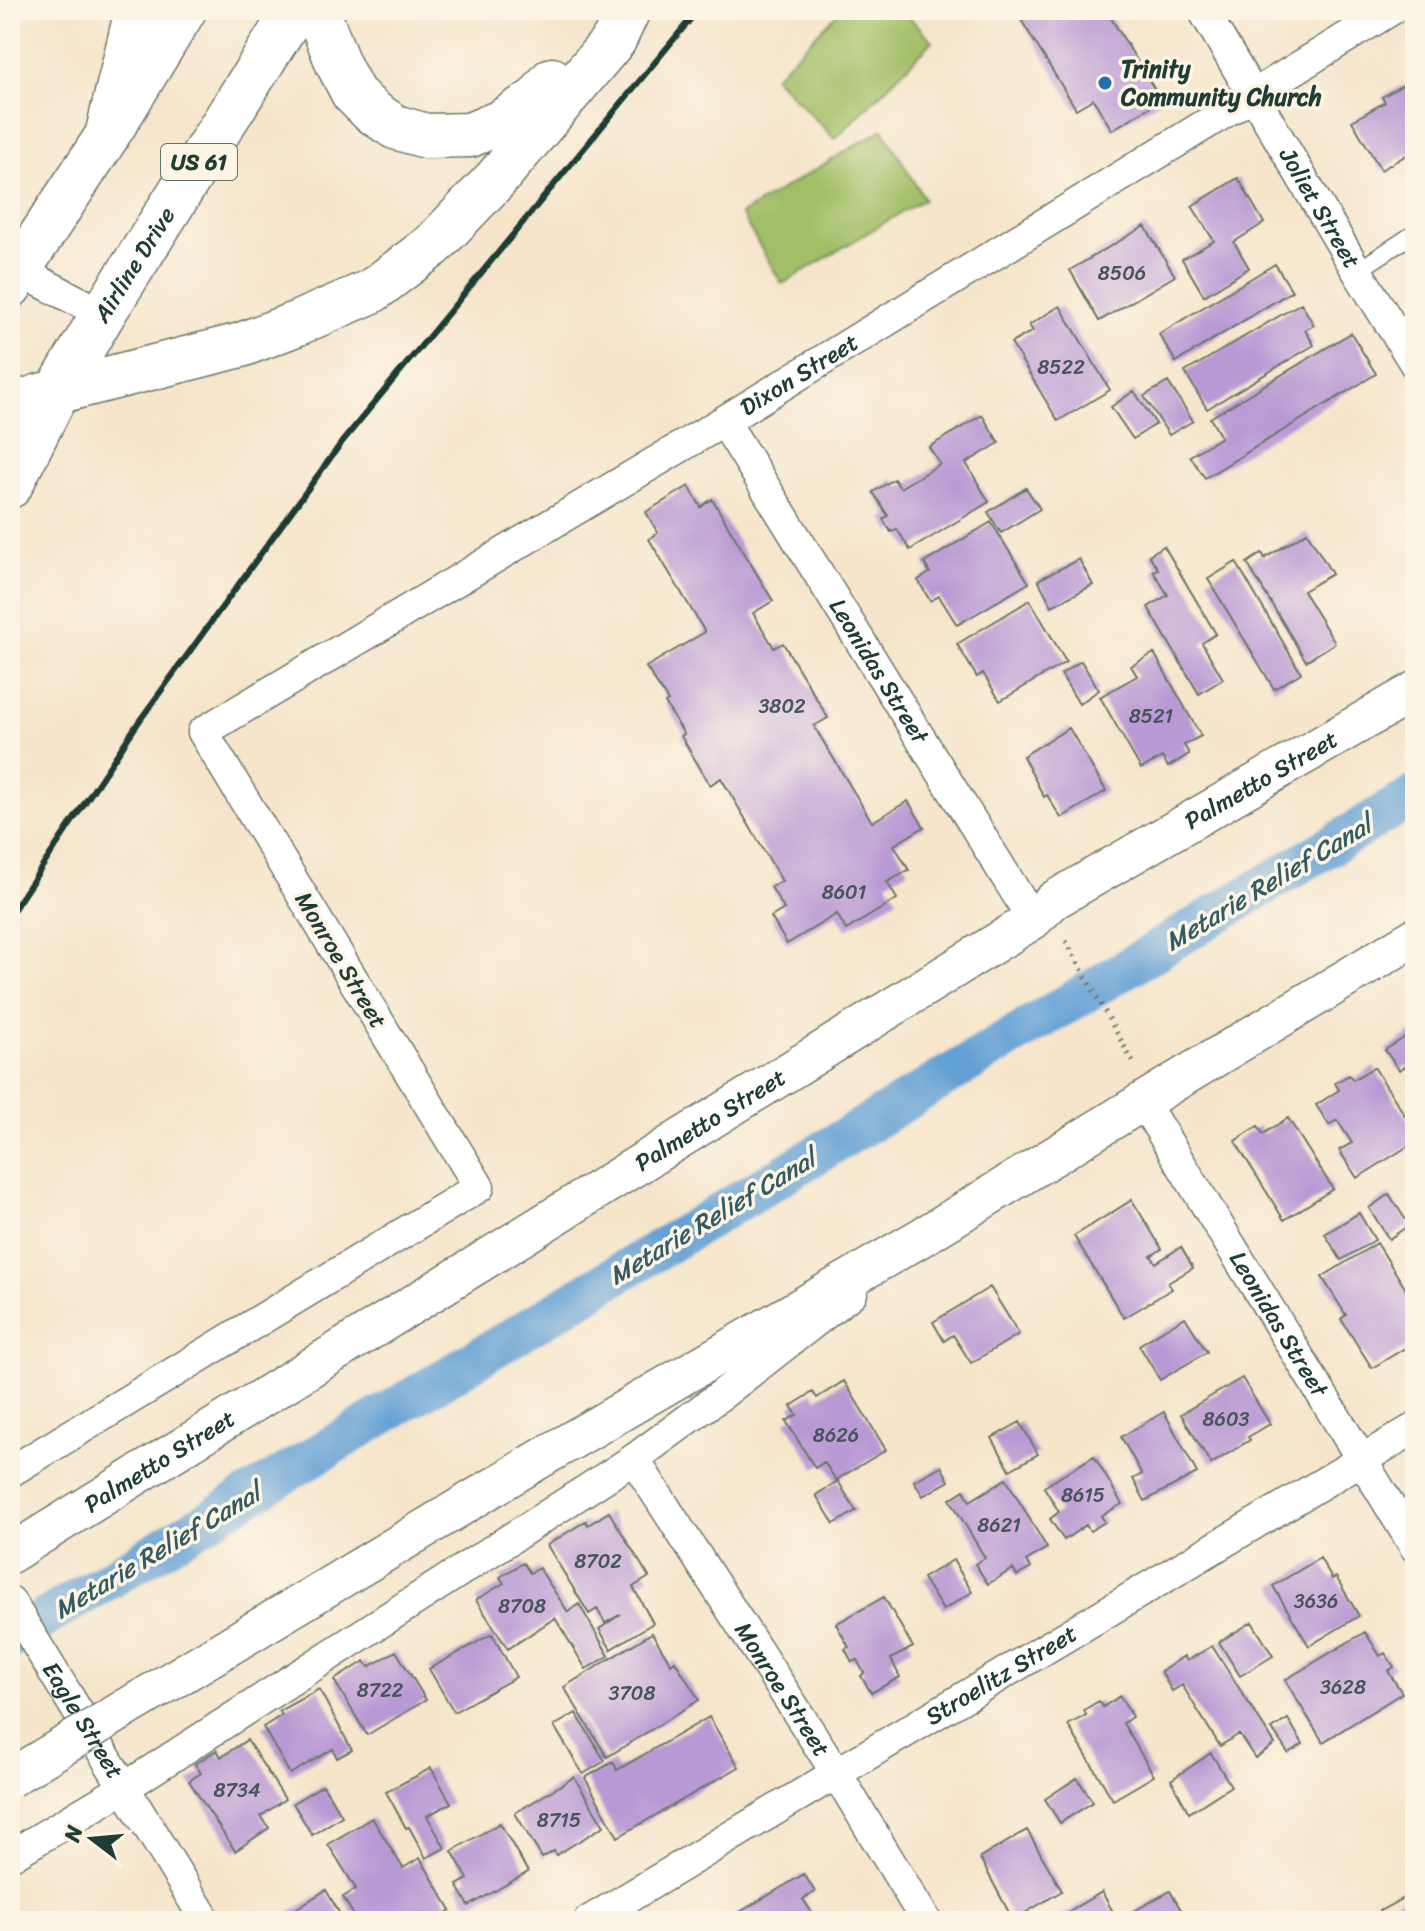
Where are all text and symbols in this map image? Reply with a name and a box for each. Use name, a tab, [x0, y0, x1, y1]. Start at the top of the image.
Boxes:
place label: Trinity Community Church	[1120, 48, 1322, 118]
marker: Trinity Community Church	[1096, 74, 1114, 92]
street label: Joliet Street	[1267, 138, 1372, 277]
road number: US 61	[161, 144, 237, 180]
street label: Airline Drive	[81, 198, 187, 332]
house number: 8506	[1098, 256, 1146, 291]
street label: Dixon Street	[731, 322, 867, 428]
house number: 8522	[1037, 350, 1085, 385]
street label: Leonidas Street	[817, 590, 941, 753]
house number: 3802	[758, 689, 806, 724]
house number: 8521	[1129, 699, 1173, 734]
street label: Palmetto Street	[1176, 719, 1346, 841]
water label: Metarie Relief Canal	[1155, 800, 1386, 964]
house number: 8601	[822, 875, 866, 910]
street label: Monroe Street	[283, 883, 399, 1037]
street label: Palmetto Street	[626, 1057, 795, 1183]
water label: Metarie Relief Canal	[599, 1134, 830, 1298]
street label: Leonidas Street	[1218, 1242, 1340, 1406]
street label: Palmetto Street	[75, 1398, 244, 1524]
house number: 8603	[1202, 1402, 1250, 1437]
house number: 8626	[813, 1418, 859, 1453]
water label: Metarie Relief Canal	[44, 1468, 275, 1632]
house number: 8615	[1061, 1478, 1105, 1513]
house number: 8621	[977, 1508, 1021, 1543]
house number: 8702	[574, 1544, 622, 1579]
house number: 3636	[1294, 1584, 1338, 1619]
house number: 8708	[498, 1589, 546, 1624]
street label: Monroe Street	[723, 1613, 842, 1766]
street label: Stroelitz Street	[917, 1613, 1086, 1737]
street label: Eagle Street	[31, 1653, 136, 1788]
house number: 3628	[1320, 1670, 1366, 1705]
house number: 8722	[357, 1673, 404, 1708]
house number: 3708	[608, 1676, 656, 1711]
house number: 8734	[214, 1773, 260, 1808]
north arrow	[52, 1799, 132, 1879]
house number: 8715	[537, 1803, 581, 1838]
text: N	[52, 1820, 94, 1847]

